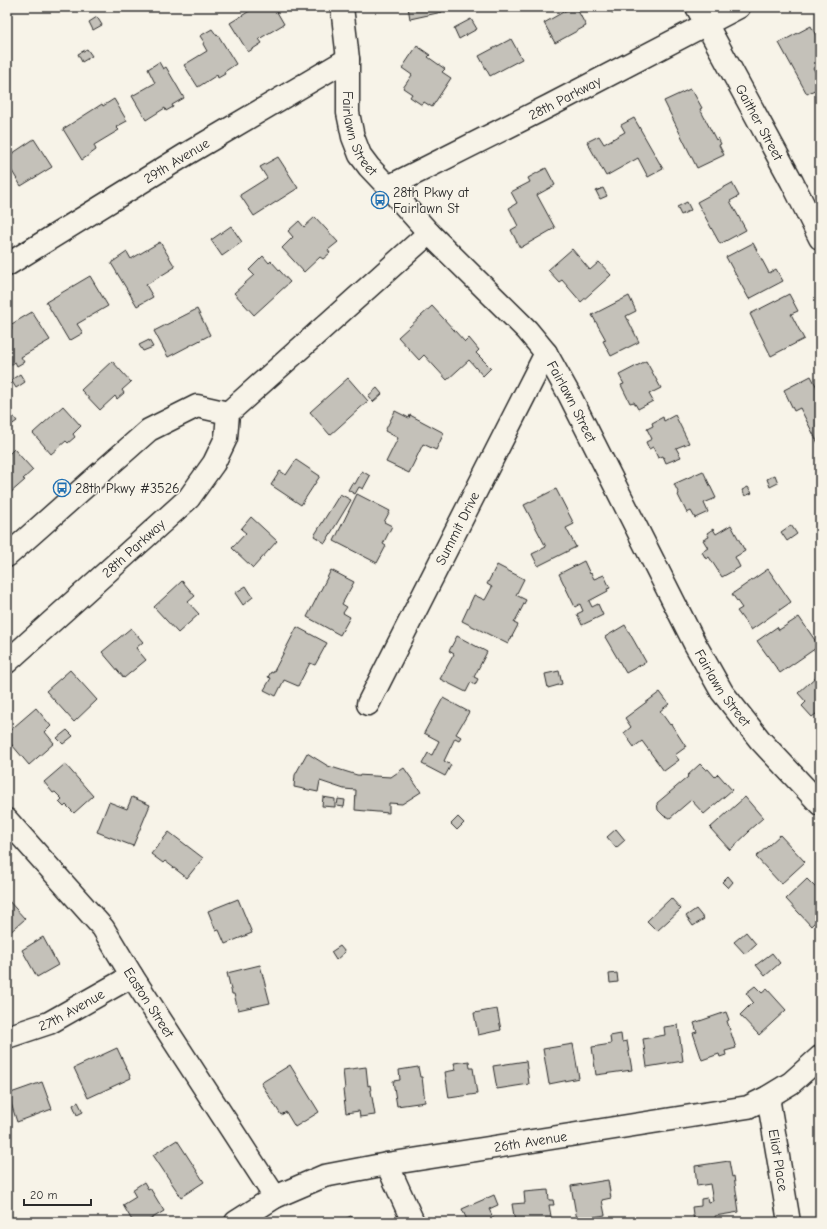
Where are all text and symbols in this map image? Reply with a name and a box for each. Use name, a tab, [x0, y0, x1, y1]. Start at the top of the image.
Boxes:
street label: 28th Parkway	[526, 72, 605, 124]
street label: Gaither Street	[731, 81, 787, 164]
street label: Fairlawn Street	[339, 91, 381, 180]
street label: 29th Avenue	[141, 135, 212, 187]
place label: 28th Pkwy at Fairlawn St	[393, 184, 470, 217]
bus stop icon: 28th Pkwy at Fairlawn St	[370, 190, 390, 210]
street label: Fairlawn Street	[543, 358, 600, 446]
bus stop icon: 28th Pkwy #3526	[52, 478, 72, 498]
place label: 28th Pkwy #3526	[75, 480, 180, 497]
street label: Summit Drive	[432, 489, 483, 568]
street label: 28th Parkway	[99, 515, 169, 581]
street label: Fairlawn Street	[691, 646, 755, 731]
street label: Easton Street	[120, 964, 178, 1042]
street label: 27th Avenue	[36, 985, 107, 1035]
street label: 26th Avenue	[493, 1128, 568, 1156]
street label: Eliot Place	[765, 1128, 792, 1192]
scale bar	[24, 1181, 91, 1207]
text: 20 m	[30, 1188, 58, 1202]

